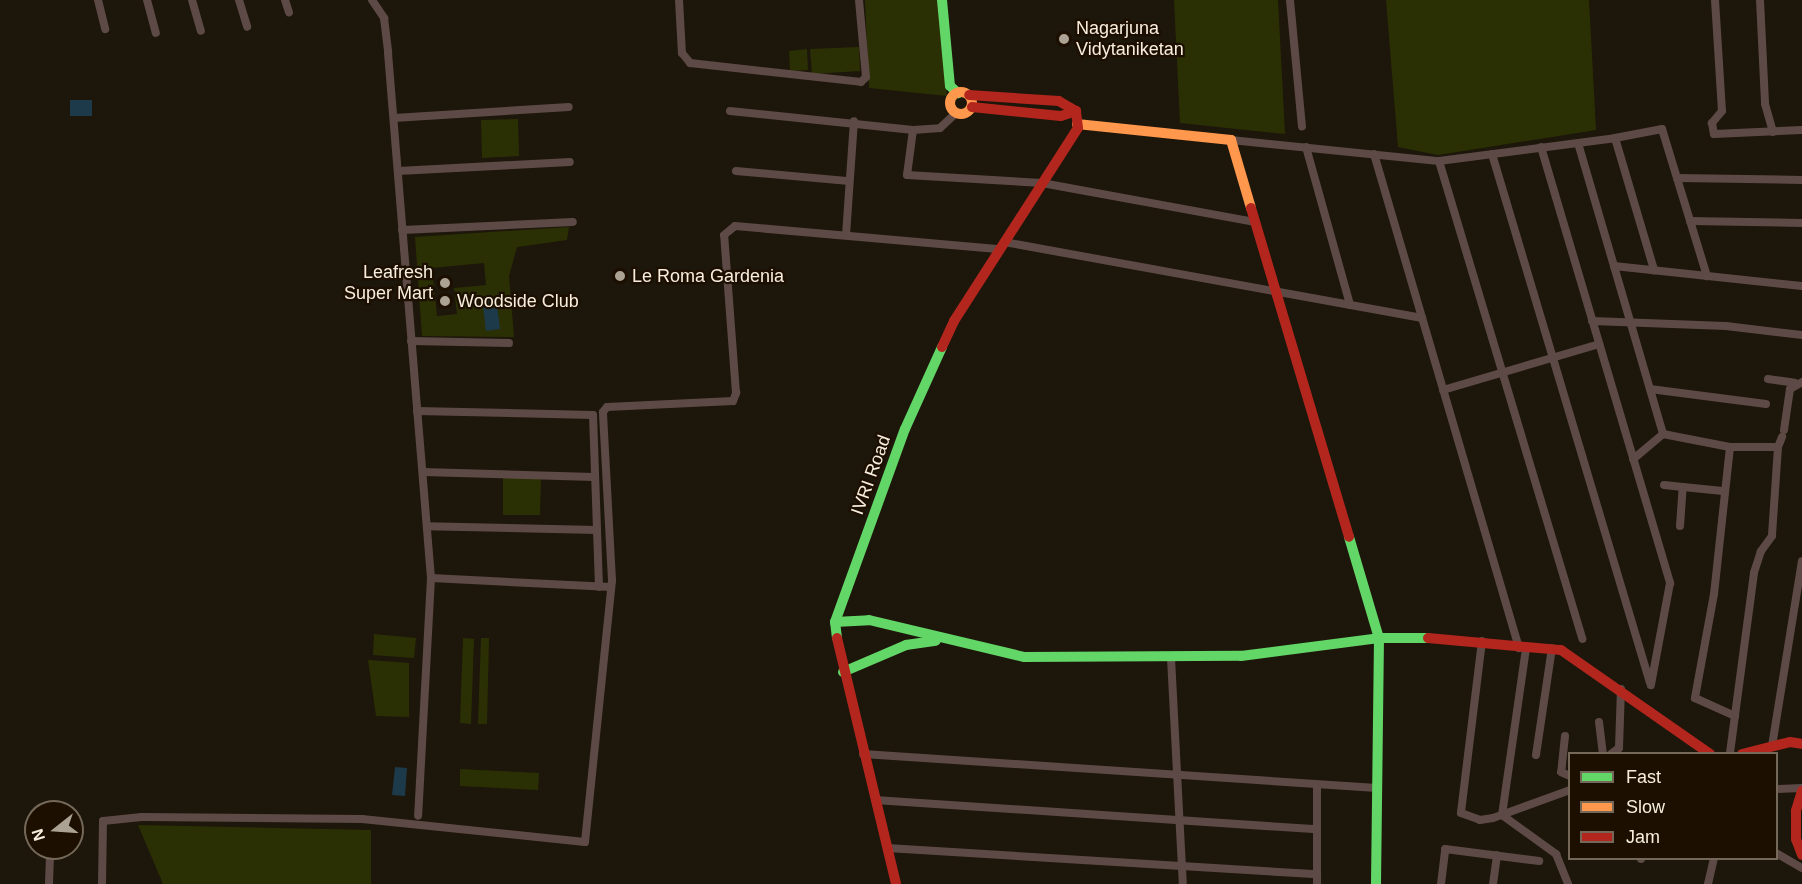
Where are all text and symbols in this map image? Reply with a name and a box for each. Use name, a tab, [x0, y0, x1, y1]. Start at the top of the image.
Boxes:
place label: Nagarjuna Vidytaniketan	[1076, 18, 1184, 60]
marker: Nagarjuna Vidytaniketan	[1057, 32, 1071, 46]
place label: Leafresh Super Mart	[344, 262, 433, 304]
place label: Le Roma Gardenia	[632, 265, 784, 287]
marker: Le Roma Gardenia	[613, 269, 627, 283]
marker: Leafresh Super Mart	[438, 276, 452, 290]
place label: Woodside Club	[457, 290, 579, 312]
marker: Woodside Club	[438, 294, 452, 308]
street label: IVRI Road	[847, 432, 895, 518]
legend	[1568, 752, 1778, 860]
text: Fast	[1626, 767, 1661, 787]
text: Slow	[1626, 797, 1665, 817]
north arrow	[24, 800, 84, 860]
text: N	[28, 827, 48, 843]
text: Jam	[1626, 827, 1660, 847]

